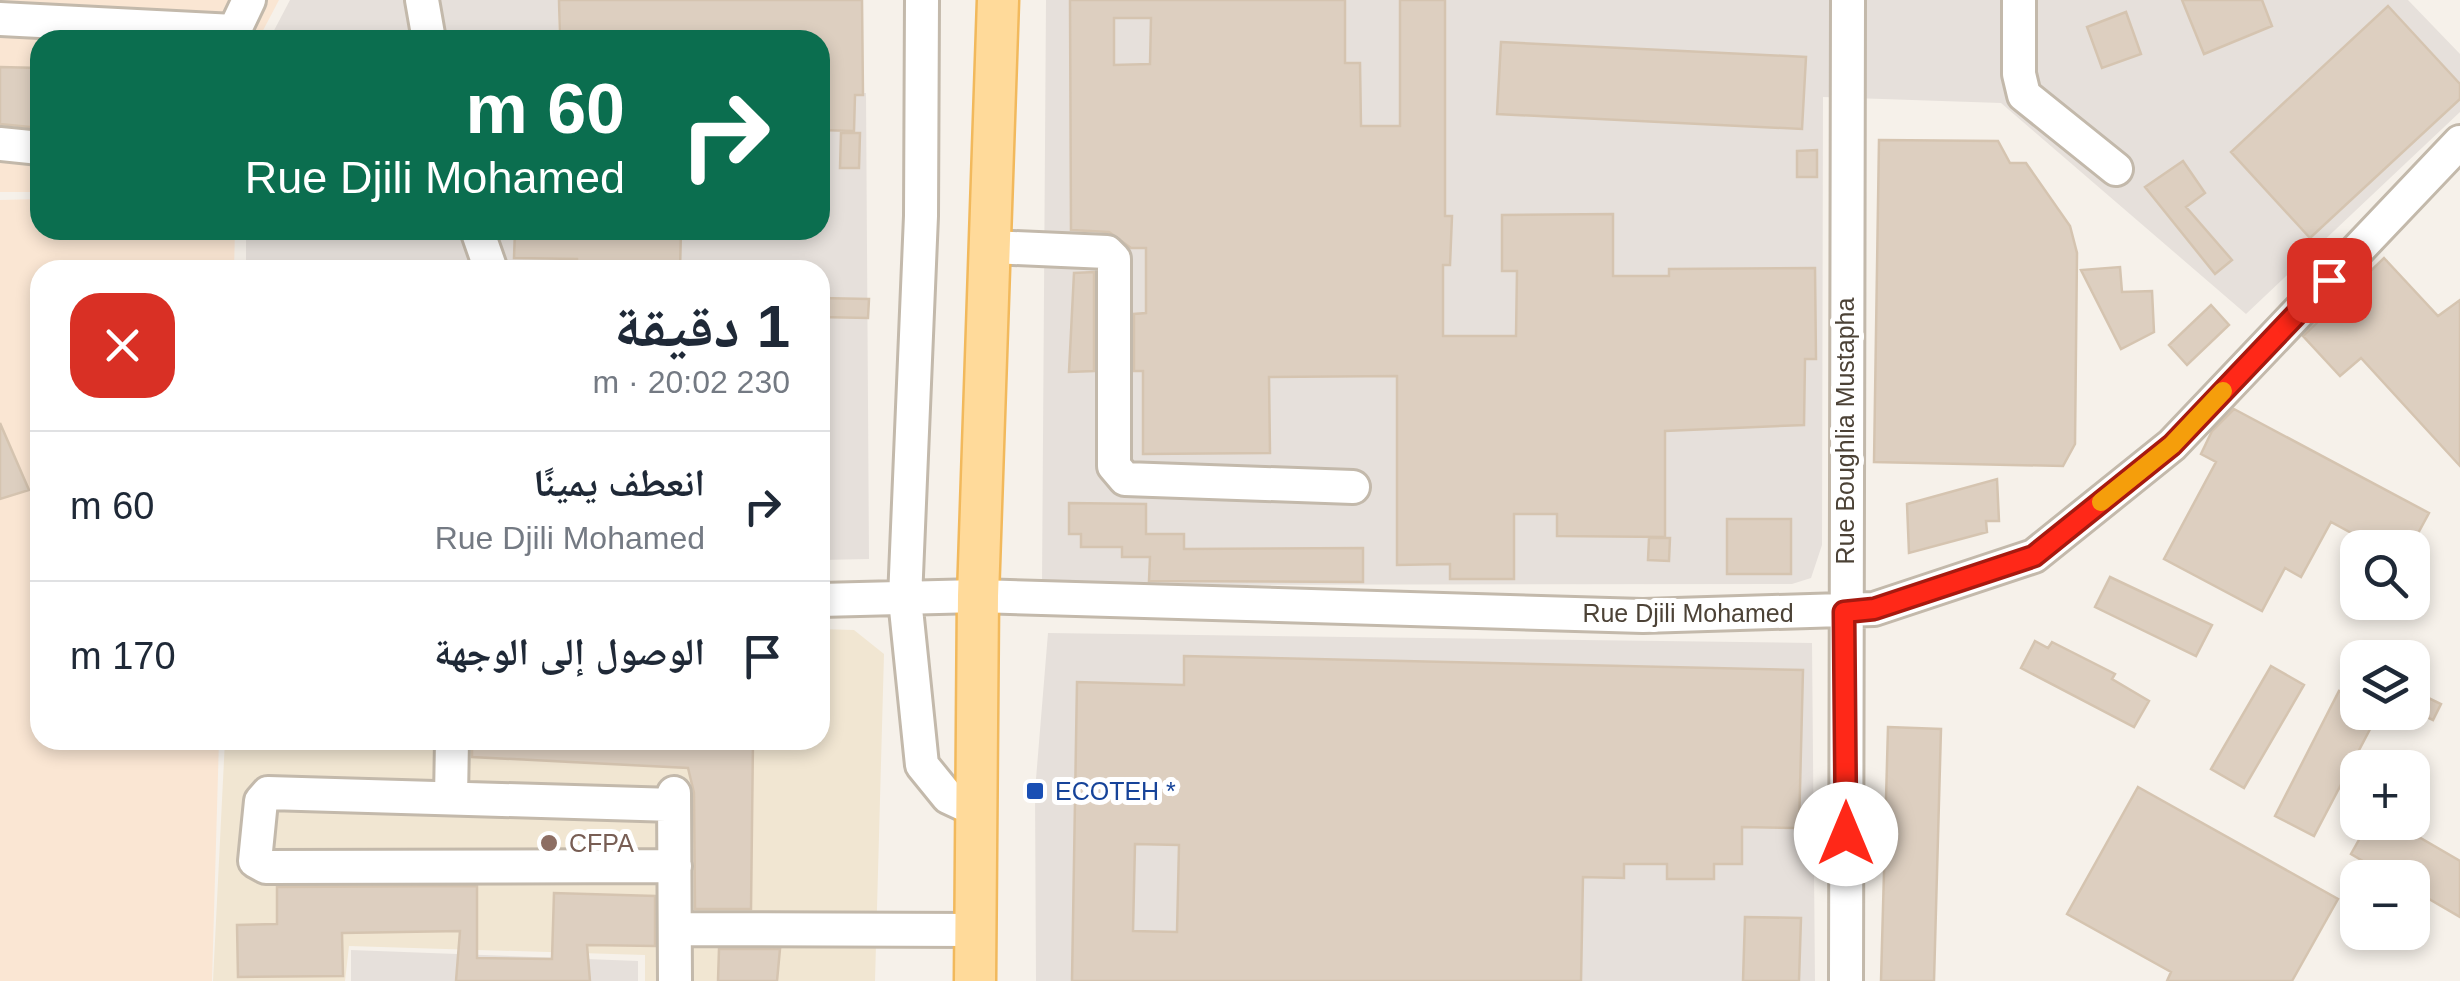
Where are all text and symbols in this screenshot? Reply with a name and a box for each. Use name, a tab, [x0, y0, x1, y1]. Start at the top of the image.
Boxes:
text: 60 m	[465, 70, 625, 148]
icon: right	[660, 70, 790, 200]
text: Rue Djili Mohamed	[245, 152, 625, 203]
pin	[2287, 238, 2372, 323]
icon: arrive	[2302, 253, 2357, 308]
button: close	[70, 293, 175, 398]
text: 1 دقيقة	[614, 293, 790, 360]
street label: Rue Boughlia Mustapha	[1831, 297, 1859, 564]
text: 230 m · 20:02	[593, 364, 790, 400]
text: انعطف يمينًا	[533, 462, 705, 504]
icon: right	[735, 479, 790, 534]
text: 60 m	[70, 485, 155, 527]
text: Rue Djili Mohamed	[435, 520, 705, 556]
map controls	[2340, 530, 2430, 950]
button: search	[2340, 530, 2430, 620]
street label: Rue Djili Mohamed	[1582, 599, 1794, 627]
icon: arrive	[735, 629, 790, 684]
text: الوصول إلى الوجهة	[434, 631, 705, 673]
text: 170 m	[70, 635, 176, 677]
button: layers	[2340, 640, 2430, 730]
button: +	[2340, 750, 2430, 840]
place label: ECOTEH *	[1055, 777, 1176, 805]
marker: ECOTEH *	[1024, 780, 1046, 802]
position arrow	[1794, 782, 1898, 886]
place label: CFPA	[569, 829, 634, 857]
marker: CFPA	[538, 832, 560, 854]
button: −	[2340, 860, 2430, 950]

